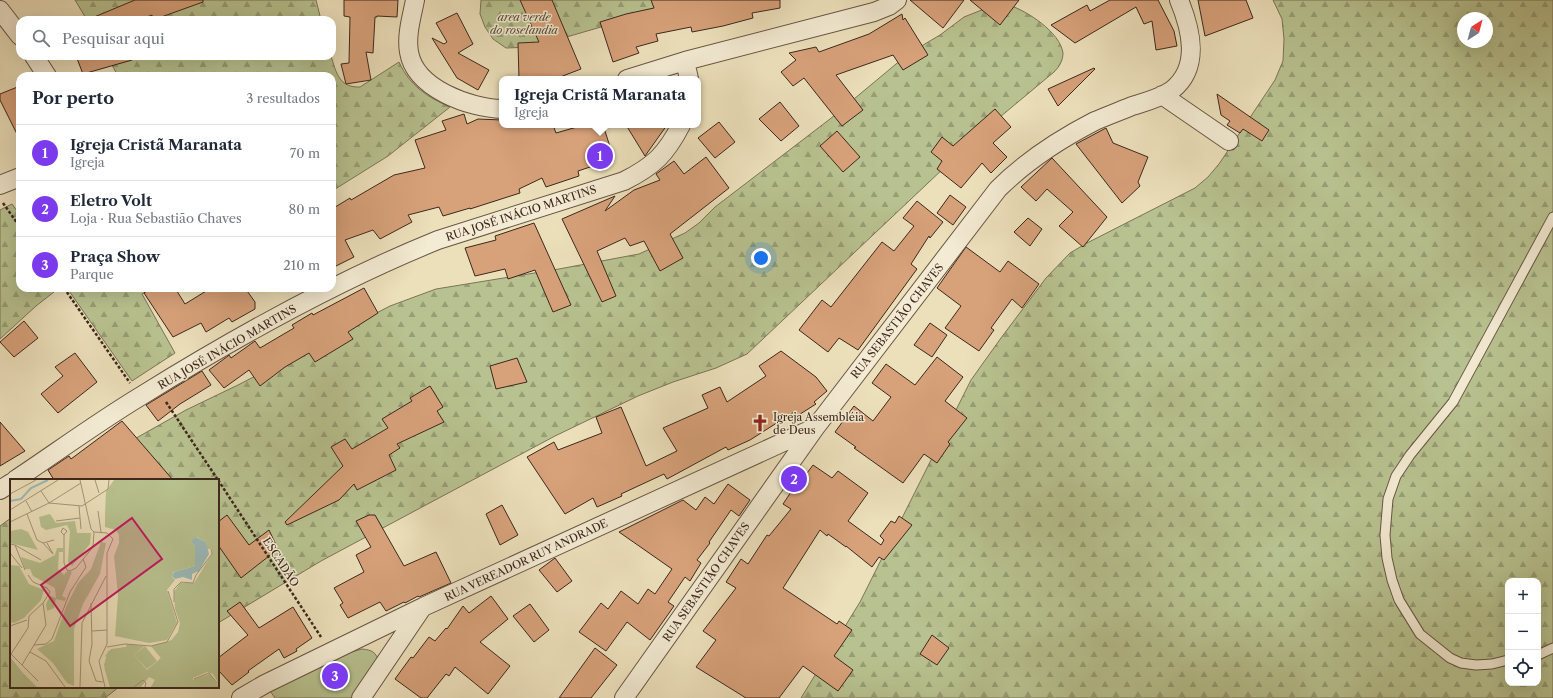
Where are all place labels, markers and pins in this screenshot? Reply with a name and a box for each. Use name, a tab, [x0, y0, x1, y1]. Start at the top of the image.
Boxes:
pin: 1	[587, 141, 613, 171]
place label: Igreja Assembléia de Deus	[773, 410, 864, 437]
church icon: Igreja Assembléia de Deus	[750, 413, 770, 433]
pin: 2	[781, 464, 807, 494]
pin: 3	[322, 661, 348, 691]

